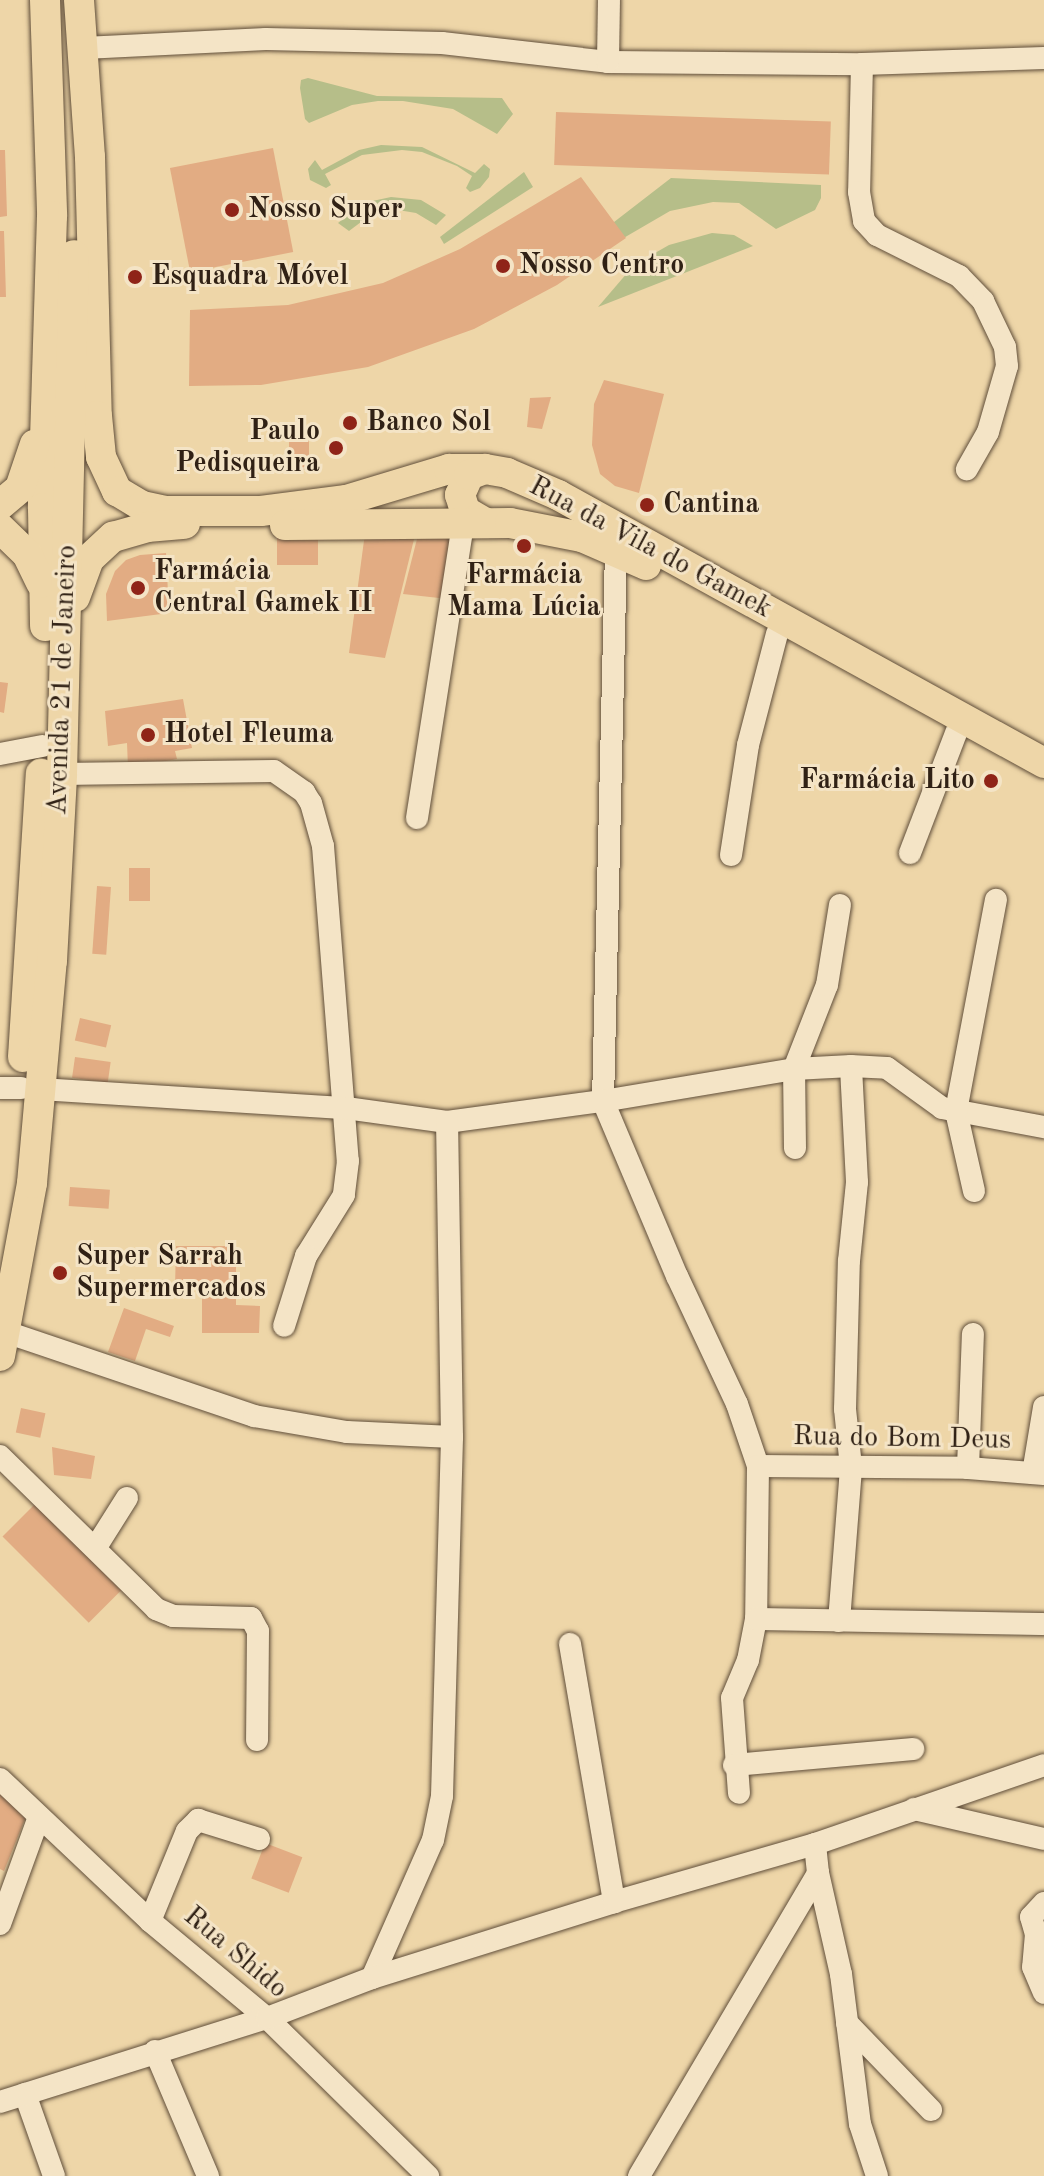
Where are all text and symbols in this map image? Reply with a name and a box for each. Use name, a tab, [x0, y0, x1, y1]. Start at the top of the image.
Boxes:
place label: Nosso Super	[248, 193, 403, 227]
marker: Nosso Super	[223, 201, 241, 219]
place label: Nosso Centro	[519, 249, 684, 283]
marker: Nosso Centro	[494, 257, 512, 275]
place label: Esquadra Móvel	[151, 260, 348, 294]
marker: Esquadra Móvel	[126, 268, 144, 286]
place label: Banco Sol	[366, 406, 491, 440]
marker: Banco Sol	[341, 414, 359, 432]
place label: Paulo Pedisqueira	[175, 415, 320, 481]
marker: Paulo Pedisqueira	[327, 439, 345, 457]
street label: Rua da Vila do Gamek	[523, 470, 777, 626]
place label: Cantina	[663, 488, 760, 522]
marker: Cantina	[638, 496, 656, 514]
marker: Farmácia Mama Lúcia	[515, 537, 533, 555]
street label: Avenida 21 de Janeiro	[41, 544, 85, 816]
place label: Farmácia Central Gamek II	[154, 555, 372, 621]
place label: Farmácia Mama Lúcia	[447, 559, 601, 625]
marker: Farmácia Central Gamek II	[129, 579, 147, 597]
place label: Hotel Fleuma	[164, 718, 334, 752]
marker: Hotel Fleuma	[139, 726, 157, 744]
place label: Farmácia Lito	[799, 764, 975, 798]
marker: Farmácia Lito	[982, 772, 1000, 790]
place label: Super Sarrah Supermercados	[76, 1240, 266, 1306]
marker: Super Sarrah Supermercados	[51, 1264, 69, 1282]
street label: Rua do Bom Deus	[793, 1420, 1011, 1458]
street label: Rua Shido	[176, 1900, 294, 2006]

